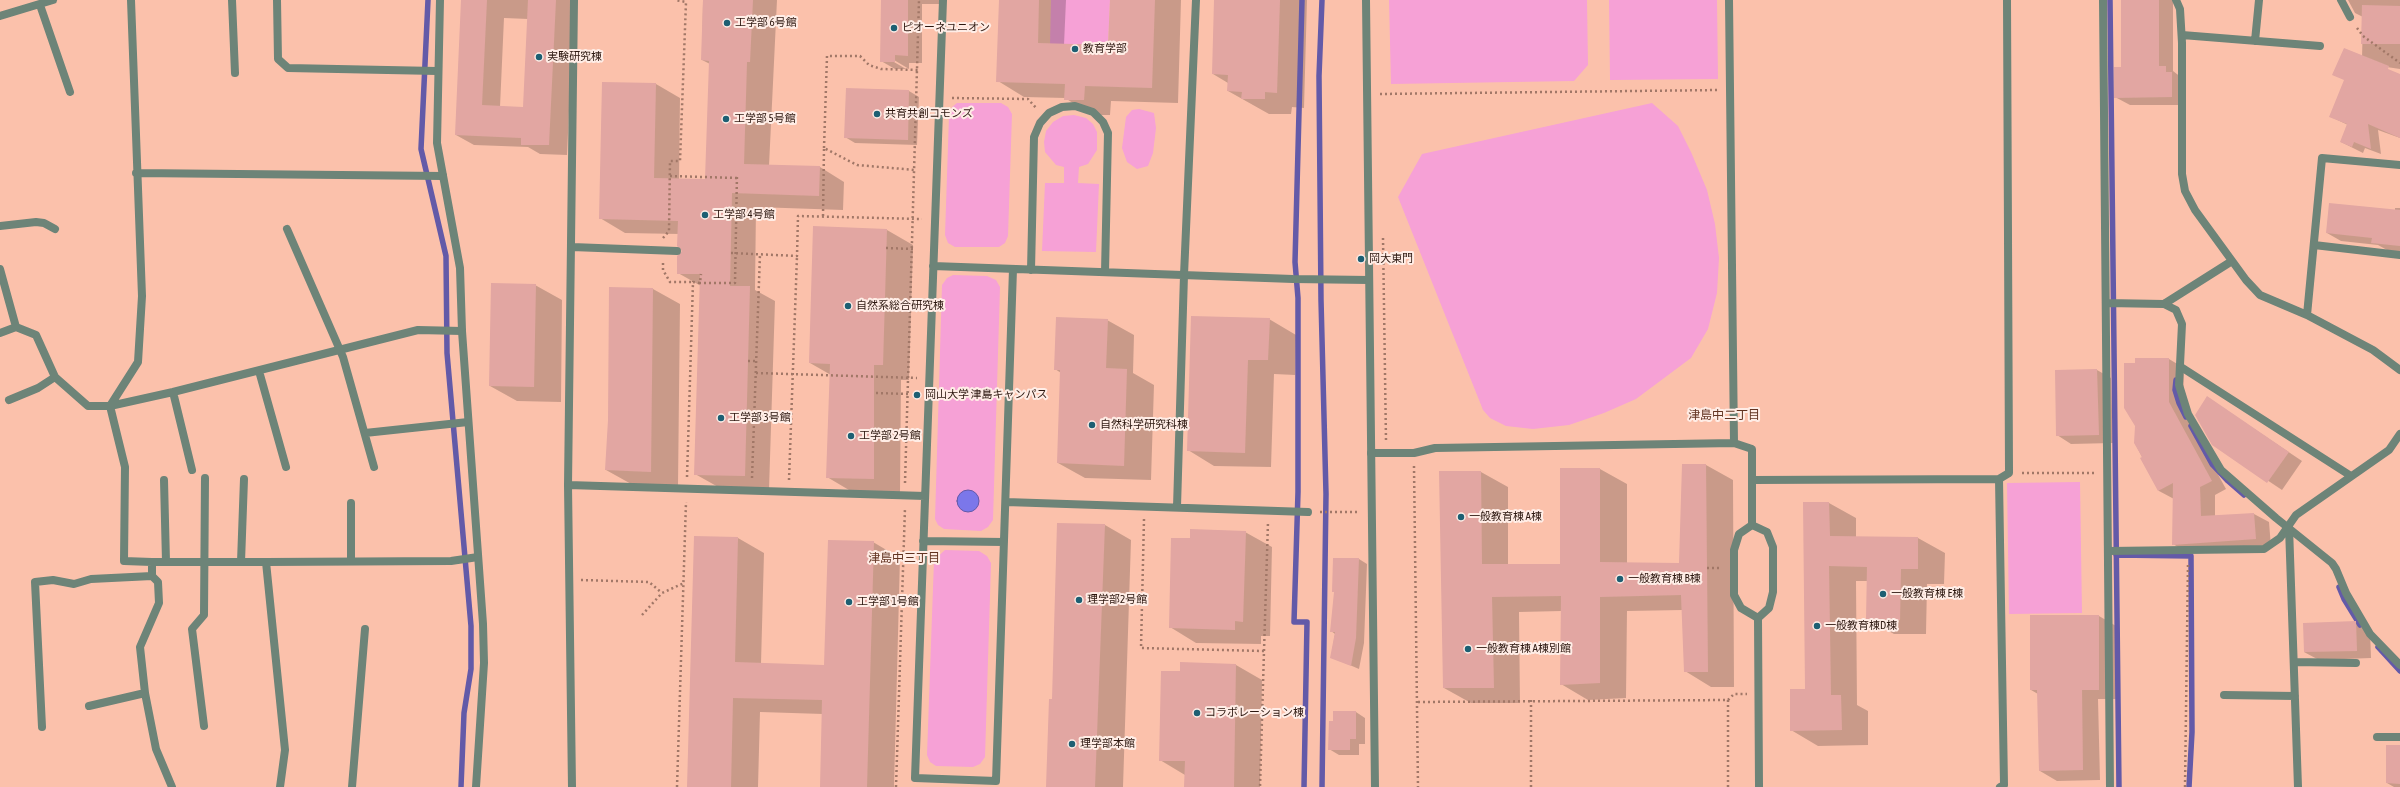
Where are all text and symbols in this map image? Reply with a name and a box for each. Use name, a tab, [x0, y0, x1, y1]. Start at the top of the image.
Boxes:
place label: 工学部 6号館	[735, 16, 797, 30]
marker: 工学部 6号館	[722, 18, 732, 28]
place label: ピオーネユニオン	[902, 21, 990, 35]
marker: ピオーネユニオン	[889, 23, 899, 33]
place label: 教育学部	[1083, 42, 1127, 56]
marker: 教育学部	[1070, 44, 1080, 54]
place label: 実験研究棟	[547, 50, 602, 64]
marker: 実験研究棟	[534, 52, 544, 62]
place label: 共育共創コモンズ	[885, 107, 973, 121]
marker: 共育共創コモンズ	[872, 109, 882, 119]
place label: 工学部 5号館	[734, 112, 796, 126]
marker: 工学部 5号館	[721, 114, 731, 124]
place label: 工学部 4号館	[713, 208, 775, 222]
marker: 工学部 4号館	[700, 210, 710, 220]
place label: 岡大東門	[1369, 252, 1413, 266]
marker: 岡大東門	[1356, 254, 1366, 264]
place label: 自然系総合研究棟	[856, 299, 944, 313]
marker: 自然系総合研究棟	[843, 301, 853, 311]
place label: 岡山大学 津島キャンパス	[925, 388, 1048, 402]
marker: 岡山大学 津島キャンパス	[912, 390, 922, 400]
district label: 津島中二丁目	[1688, 408, 1760, 422]
place label: 工学部 3号館	[729, 411, 791, 425]
marker: 工学部 3号館	[716, 413, 726, 423]
place label: 自然科学研究科棟	[1100, 418, 1188, 432]
marker: 自然科学研究科棟	[1087, 420, 1097, 430]
place label: 工学部 2号館	[859, 429, 921, 443]
marker: 工学部 2号館	[846, 431, 856, 441]
place label: 一般教育棟 A棟	[1469, 510, 1542, 524]
marker: 一般教育棟 A棟	[1456, 512, 1466, 522]
district label: 津島中三丁目	[868, 551, 940, 565]
place label: 一般教育棟 B棟	[1628, 572, 1701, 586]
marker: 一般教育棟 B棟	[1615, 574, 1625, 584]
place label: 一般教育棟 E棟	[1891, 587, 1963, 601]
marker: 一般教育棟 E棟	[1878, 589, 1888, 599]
place label: 理学部2号館	[1087, 593, 1147, 607]
place label: 工学部 1号館	[857, 595, 919, 609]
marker: 理学部2号館	[1074, 595, 1084, 605]
marker: 工学部 1号館	[844, 597, 854, 607]
place label: 一般教育棟D棟	[1825, 619, 1897, 633]
marker: 一般教育棟D棟	[1812, 621, 1822, 631]
place label: 一般教育棟 A棟別館	[1476, 642, 1571, 656]
marker: 一般教育棟 A棟別館	[1463, 644, 1473, 654]
place label: コラボレーション棟	[1205, 706, 1304, 720]
marker: コラボレーション棟	[1192, 708, 1202, 718]
place label: 理学部本館	[1080, 737, 1135, 751]
marker: 理学部本館	[1067, 739, 1077, 749]

